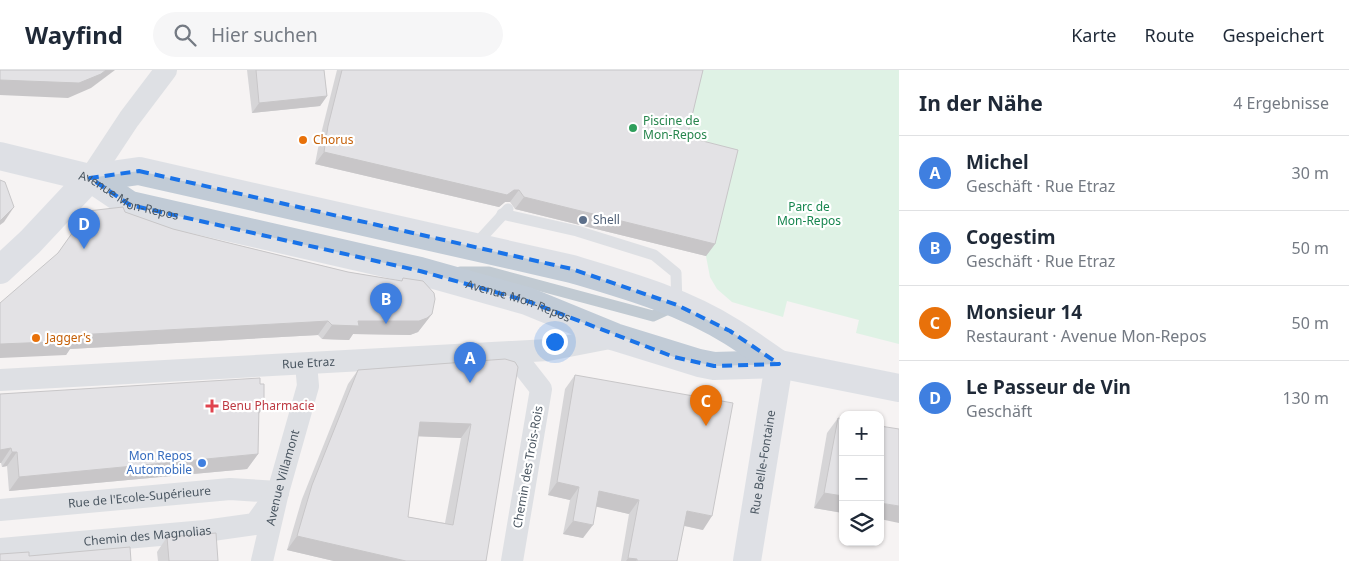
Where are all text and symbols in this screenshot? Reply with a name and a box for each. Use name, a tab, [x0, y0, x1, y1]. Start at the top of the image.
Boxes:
search box	[153, 12, 503, 57]
text: Wayfind	[25, 18, 123, 51]
icon: search	[171, 21, 199, 49]
text: Hier suchen	[211, 22, 318, 48]
text: Karte	[1071, 23, 1117, 47]
text: Route	[1145, 23, 1194, 47]
text: Gespeichert	[1222, 23, 1324, 47]
text: In der Nähe	[919, 89, 1043, 117]
text: 4 Ergebnisse	[1233, 92, 1329, 114]
place label: Piscine de Mon-Repos	[643, 112, 707, 143]
marker: Piscine de Mon-Repos	[627, 122, 639, 134]
place label: Chorus	[313, 131, 354, 148]
marker: Chorus	[297, 134, 309, 146]
text: Michel	[966, 149, 1029, 175]
text: A	[929, 162, 941, 184]
text: 30 m	[1292, 162, 1329, 184]
street label: Avenue Mon-Repos	[77, 167, 181, 224]
text: Geschäft · Rue Etraz	[966, 175, 1115, 197]
park label: Parc de Mon-Repos	[777, 198, 841, 229]
pin: D	[68, 208, 100, 249]
place label: Shell	[593, 211, 620, 228]
marker: Shell	[577, 214, 589, 226]
text: Cogestim	[966, 224, 1055, 250]
text: B	[930, 237, 940, 259]
text: 50 m	[1292, 237, 1329, 259]
text: Geschäft · Rue Etraz	[966, 250, 1115, 272]
street label: Avenue Mon-Repos	[464, 275, 573, 326]
pin: B	[370, 283, 402, 324]
text: Monsieur 14	[966, 299, 1082, 325]
text: C	[930, 312, 940, 334]
text: 50 m	[1292, 312, 1329, 334]
text: Restaurant · Avenue Mon-Repos	[966, 325, 1207, 347]
place label: Jagger's	[45, 329, 91, 346]
your location	[542, 329, 568, 355]
marker: Jagger's	[30, 332, 42, 344]
pin: A	[454, 342, 486, 383]
street label: Rue Etraz	[282, 353, 336, 373]
text: Le Passeur de Vin	[966, 374, 1131, 400]
pin: C	[690, 385, 722, 426]
text: D	[929, 387, 941, 409]
text: 130 m	[1282, 387, 1329, 409]
place label: Benu Pharmacie	[222, 397, 315, 414]
marker: Benu Pharmacie	[206, 400, 218, 412]
text: Geschäft	[966, 400, 1032, 422]
street label: Chemin des Trois-Rois	[508, 404, 547, 529]
street label: Rue Belle-Fontaine	[746, 409, 779, 516]
map controls	[839, 411, 884, 546]
button: +	[839, 411, 884, 456]
street label: Avenue Villamont	[261, 427, 303, 527]
place label: Mon Repos Automobile	[127, 447, 192, 478]
button: −	[839, 456, 884, 501]
marker: Mon Repos Automobile	[196, 457, 208, 469]
street label: Rue de l'Ecole-Supérieure	[67, 482, 212, 512]
button: layers	[839, 501, 884, 546]
street label: Chemin des Magnolias	[83, 521, 213, 550]

